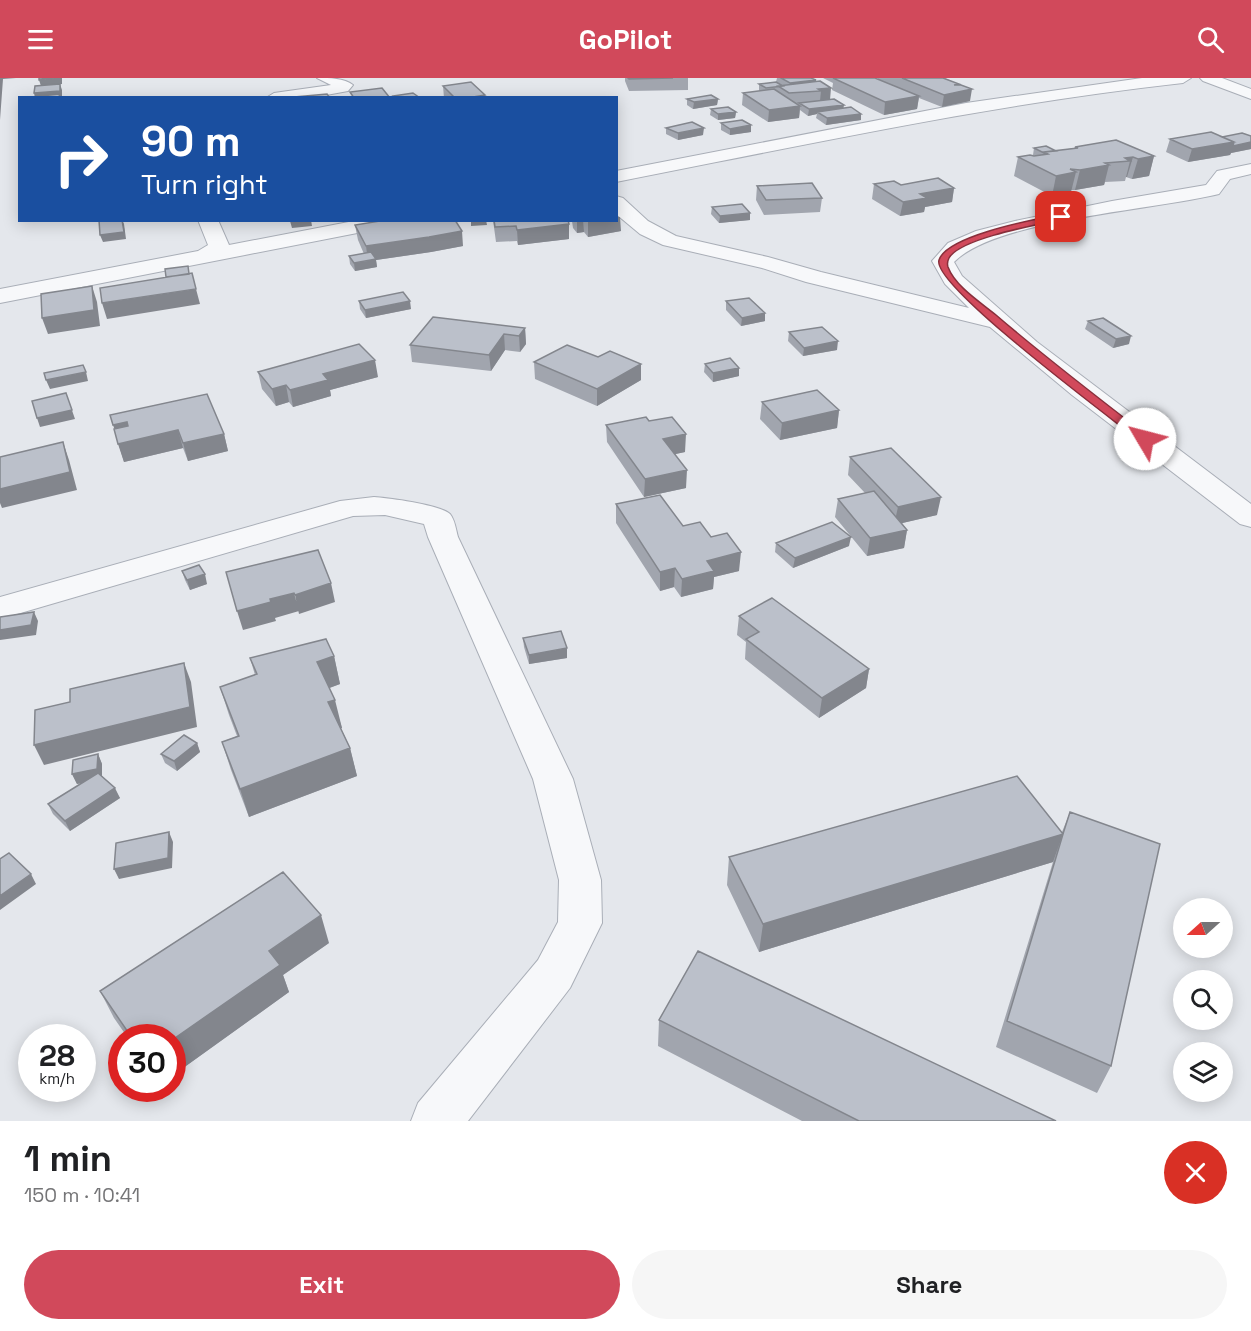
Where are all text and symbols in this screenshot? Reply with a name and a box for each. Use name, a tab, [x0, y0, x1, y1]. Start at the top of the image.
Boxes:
text: GoPilot	[579, 22, 672, 57]
icon: menu	[24, 23, 57, 56]
icon: search	[1194, 23, 1227, 56]
text: 90 m	[141, 115, 241, 168]
icon: right	[42, 120, 120, 198]
text: Turn right	[141, 167, 268, 202]
pin	[1035, 191, 1086, 242]
icon: arrive	[1044, 200, 1077, 233]
position arrow	[1113, 407, 1177, 471]
north arrow	[1173, 898, 1233, 958]
map controls	[1173, 898, 1233, 1102]
button: search	[1173, 970, 1233, 1030]
speed limit sign: 30	[108, 1024, 186, 1102]
text: 28	[39, 1036, 75, 1075]
button: layers	[1173, 1042, 1233, 1102]
text: km/h	[39, 1069, 75, 1088]
text: 1 min	[24, 1136, 112, 1182]
button: close	[1164, 1141, 1227, 1204]
text: 150 m · 10:41	[24, 1182, 140, 1208]
button: Exit	[24, 1250, 620, 1319]
button: Share	[632, 1250, 1227, 1319]

